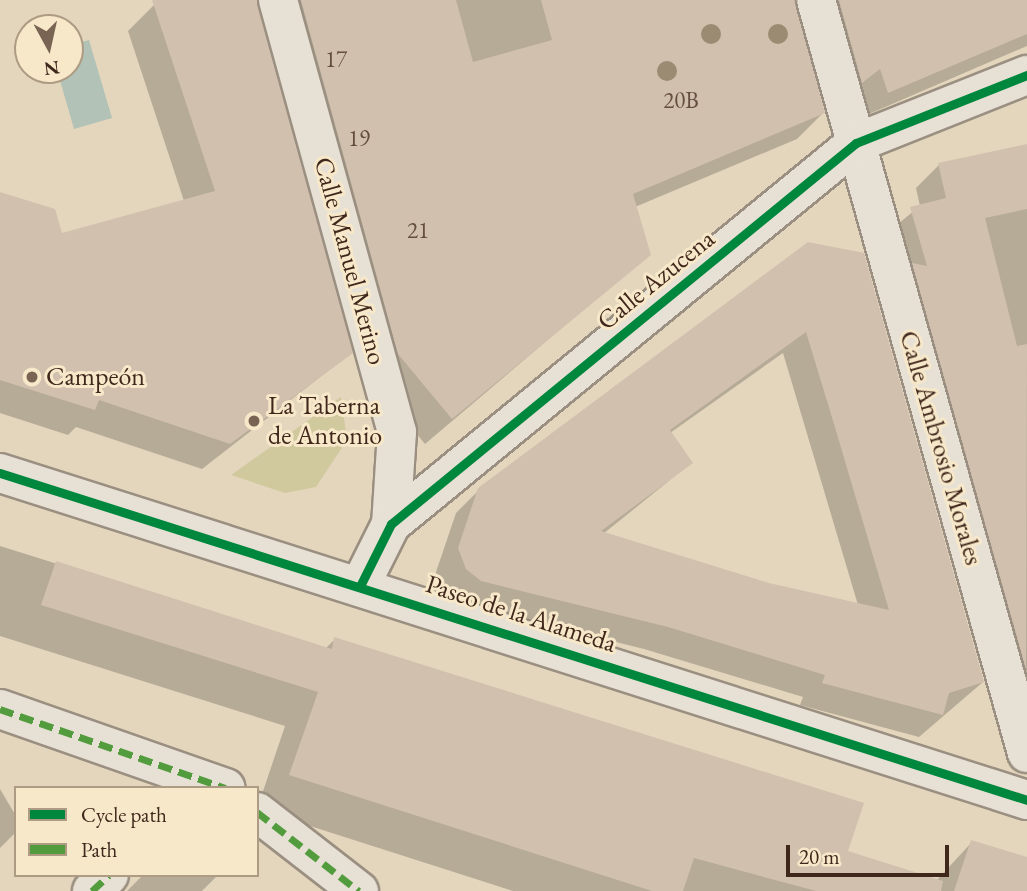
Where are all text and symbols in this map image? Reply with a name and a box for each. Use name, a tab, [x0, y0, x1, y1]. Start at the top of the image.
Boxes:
north arrow	[14, 14, 84, 84]
house number: 17	[325, 45, 347, 73]
text: N	[42, 55, 61, 82]
house number: 20B	[663, 86, 699, 114]
house number: 19	[348, 124, 370, 152]
street label: Calle Manuel Merino	[307, 154, 393, 368]
house number: 21	[407, 216, 429, 244]
street label: Calle Azucena	[591, 223, 721, 337]
street label: Calle Ambrosio Morales	[893, 327, 989, 569]
place label: Campeón	[46, 361, 145, 393]
marker: Campeón	[24, 369, 40, 385]
place label: La Taberna de Antonio	[268, 390, 382, 452]
marker: La Taberna de Antonio	[246, 413, 262, 429]
street label: Paseo de la Alameda	[422, 569, 620, 659]
legend	[14, 786, 259, 877]
text: Cycle path	[81, 801, 167, 828]
scale bar	[789, 832, 952, 876]
text: Path	[81, 836, 117, 863]
text: 20 m	[799, 843, 840, 870]

